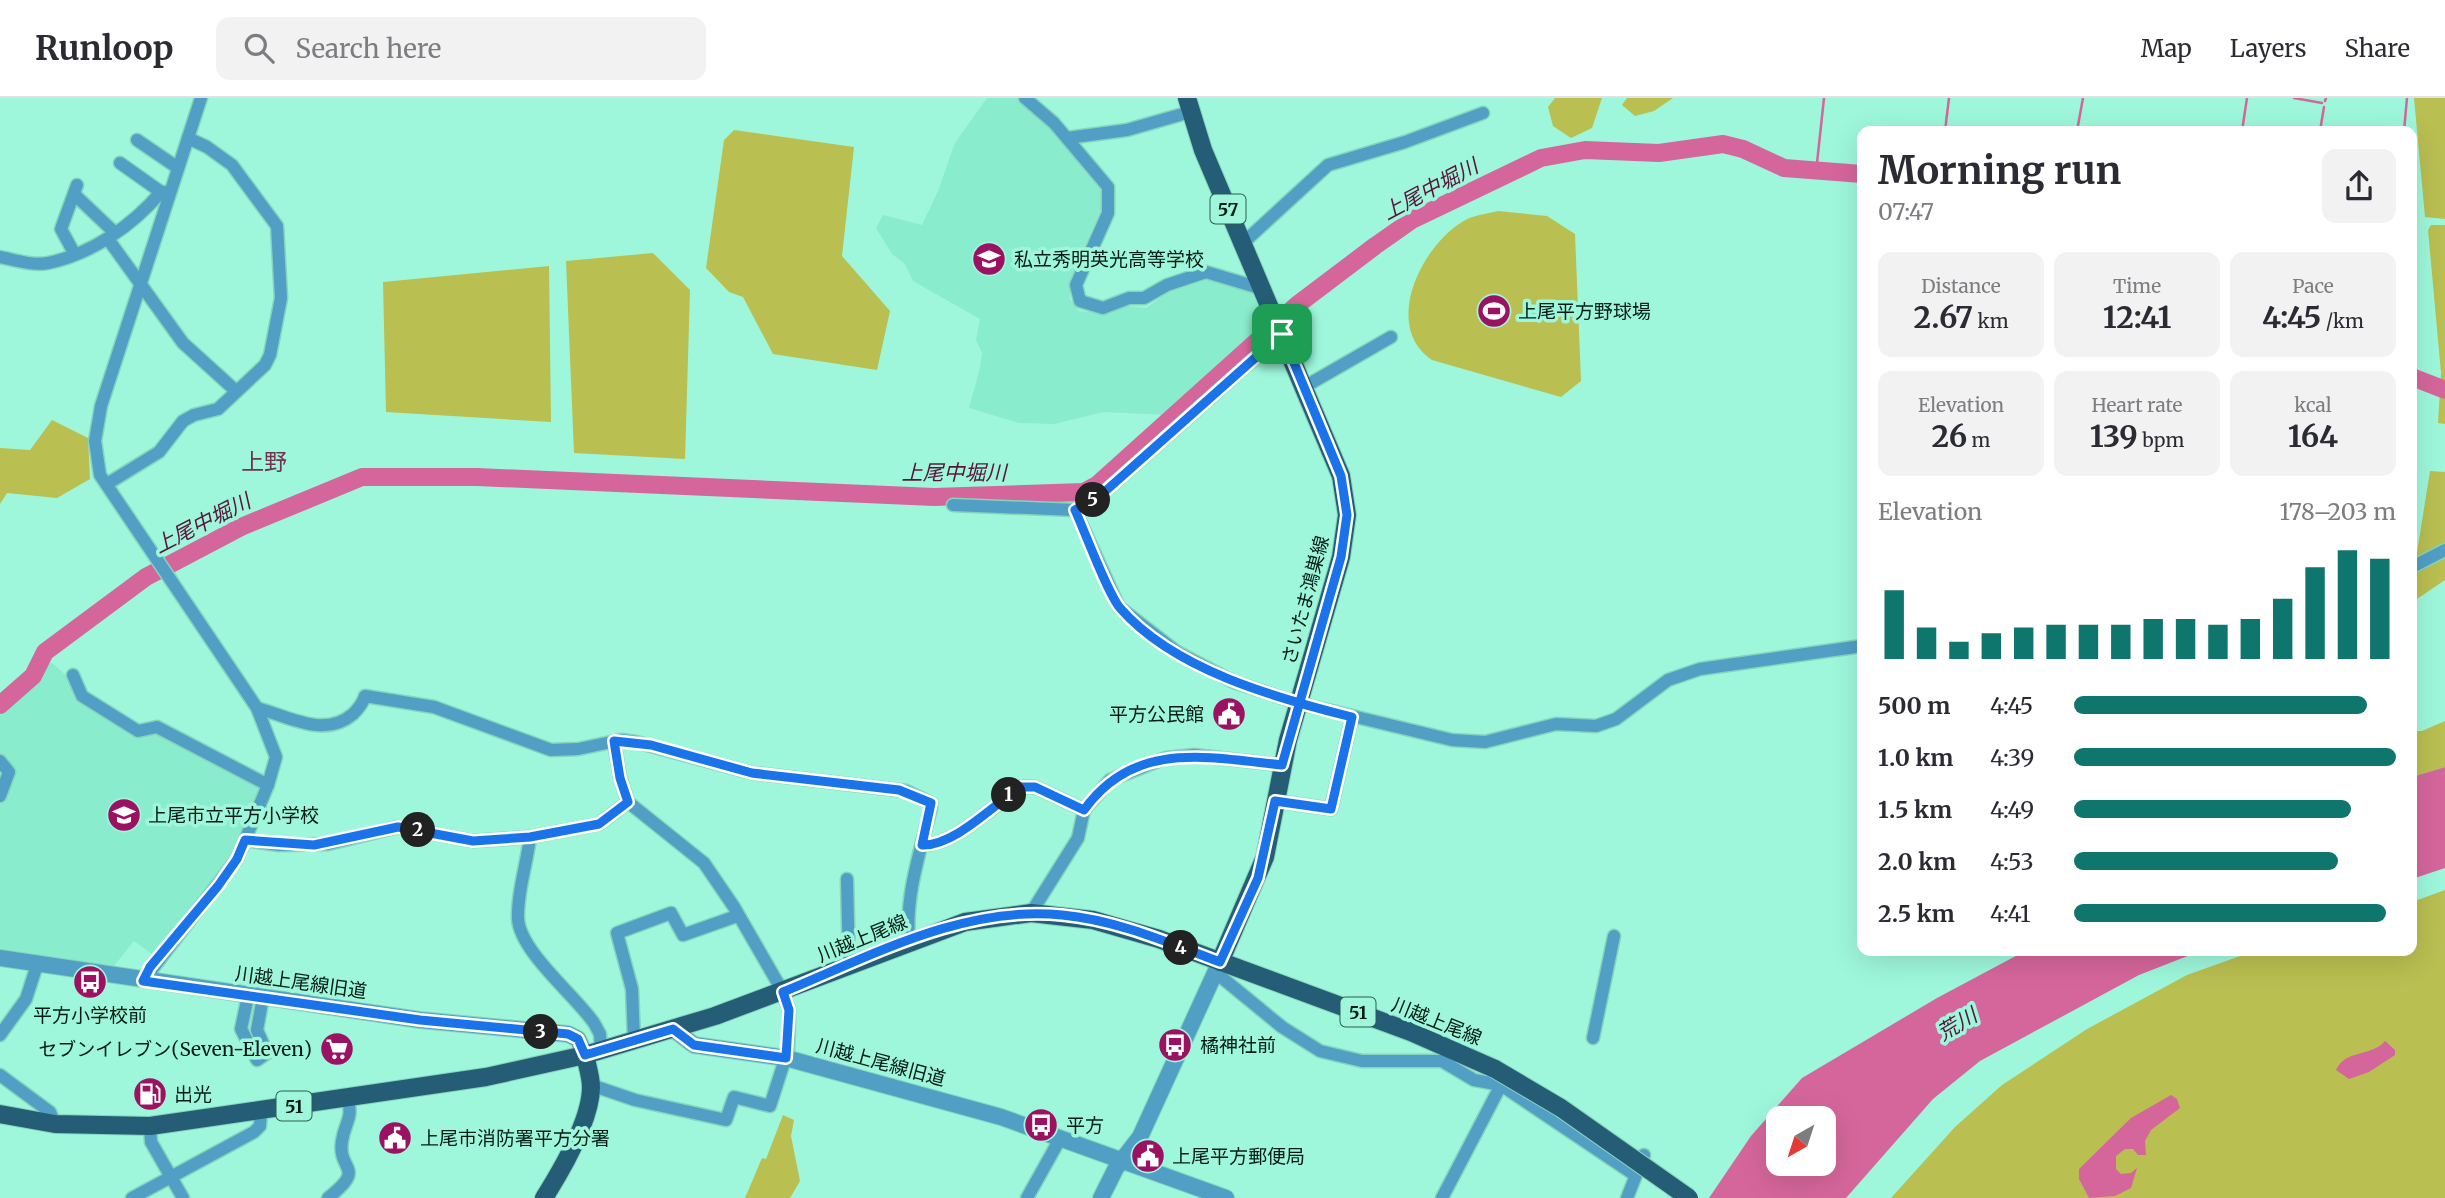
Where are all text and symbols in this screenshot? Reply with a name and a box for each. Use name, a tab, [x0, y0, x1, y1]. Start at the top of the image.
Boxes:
search box	[216, 17, 706, 80]
text: Runloop	[35, 28, 174, 69]
icon: search	[240, 29, 278, 67]
text: Search here	[296, 32, 441, 65]
text: Map	[2141, 33, 2192, 64]
text: Layers	[2230, 33, 2306, 64]
text: Share	[2344, 33, 2410, 64]
text: Morning run	[1878, 147, 2121, 194]
button: share	[2322, 149, 2396, 223]
water label: 上尾中堀川	[1377, 151, 1484, 226]
road number: 57	[1210, 194, 1246, 224]
text: 07:47	[1878, 197, 1934, 226]
school or university icon: 私立秀明英光高等学校	[970, 240, 1008, 278]
place label: 私立秀明英光高等学校	[1014, 247, 1204, 271]
text: Distance	[1921, 274, 2001, 298]
text: Time	[2113, 274, 2161, 298]
text: Pace	[2292, 274, 2334, 298]
sports icon: 上尾平方野球場	[1475, 292, 1513, 330]
text: 2.67	[1913, 298, 1973, 336]
text: 12:41	[2103, 298, 2171, 336]
text: 4:45	[2262, 298, 2321, 336]
place label: 上尾平方野球場	[1518, 299, 1651, 323]
pin	[1252, 304, 1312, 364]
text: km	[1973, 309, 2009, 333]
text: /km	[2321, 309, 2364, 333]
icon: arrive	[1263, 315, 1301, 353]
text: Elevation	[1918, 393, 2004, 417]
text: Heart rate	[2092, 393, 2182, 417]
text: kcal	[2294, 393, 2332, 417]
text: 26	[1932, 417, 1967, 455]
text: 139	[2090, 417, 2138, 455]
text: 164	[2288, 417, 2338, 455]
text: m	[1967, 428, 1990, 452]
text: bpm	[2138, 428, 2184, 452]
district label: 上野	[241, 447, 287, 476]
water label: 上尾中堀川	[902, 459, 1008, 486]
pin: 5	[1076, 482, 1110, 518]
water label: 上尾中堀川	[149, 486, 257, 559]
text: 5	[1087, 487, 1098, 511]
text: Elevation	[1878, 497, 1982, 526]
text: 178–203 m	[2280, 497, 2396, 526]
street label: さいたま鴻巣線	[1276, 533, 1334, 667]
text: 500 m	[1878, 691, 1950, 720]
text: 4:45	[1990, 691, 2033, 720]
public building icon: 平方公民館	[1210, 695, 1248, 733]
place label: 平方公民館	[1109, 702, 1204, 726]
text: 1.0 km	[1878, 743, 1953, 772]
text: 4:39	[1990, 743, 2034, 772]
pin: 1	[992, 778, 1026, 812]
text: 1	[1004, 782, 1013, 806]
text: 1.5 km	[1878, 795, 1952, 824]
text: 4:49	[1990, 795, 2034, 824]
school or university icon: 上尾市立平方小学校	[105, 796, 143, 834]
place label: 上尾市立平方小学校	[148, 803, 319, 827]
pin: 2	[400, 812, 436, 848]
text: 2	[412, 817, 423, 841]
text: 2.0 km	[1878, 847, 1956, 876]
text: 4:53	[1990, 847, 2034, 876]
text: 2.5 km	[1878, 899, 1955, 928]
text: 4:41	[1990, 899, 2030, 928]
street label: 川越上尾線	[813, 909, 911, 967]
pin: 4	[1164, 930, 1198, 966]
text: 4	[1174, 935, 1187, 959]
street label: 川越上尾線旧道	[233, 961, 369, 1003]
bus stop icon: 平方小学校前	[71, 963, 109, 1001]
street label: 川越上尾線	[1388, 992, 1486, 1050]
road number: 51	[1340, 998, 1376, 1027]
water label: 荒川	[1932, 1001, 1984, 1046]
place label: 平方小学校前	[33, 1003, 147, 1027]
pin: 3	[524, 1014, 558, 1049]
text: 3	[535, 1019, 546, 1043]
bus stop icon: 橘神社前	[1156, 1026, 1194, 1064]
supermarket icon: セブンイレブン(Seven-Eleven)	[318, 1030, 356, 1068]
street label: 川越上尾線旧道	[814, 1033, 948, 1091]
place label: 橘神社前	[1200, 1033, 1276, 1057]
place label: セブンイレブン(Seven-Eleven)	[38, 1037, 312, 1061]
fuel station icon: 出光	[131, 1075, 169, 1113]
place label: 出光	[174, 1082, 212, 1106]
road number: 51	[276, 1091, 312, 1121]
bus stop icon: 平方	[1022, 1106, 1060, 1144]
north arrow	[1766, 1106, 1836, 1176]
map controls	[1766, 1106, 1836, 1176]
place label: 平方	[1066, 1113, 1104, 1137]
public building icon: 上尾市消防署平方分署	[376, 1119, 414, 1157]
place label: 上尾市消防署平方分署	[420, 1126, 610, 1150]
public building icon: 上尾平方郵便局	[1129, 1137, 1167, 1175]
place label: 上尾平方郵便局	[1172, 1144, 1305, 1168]

